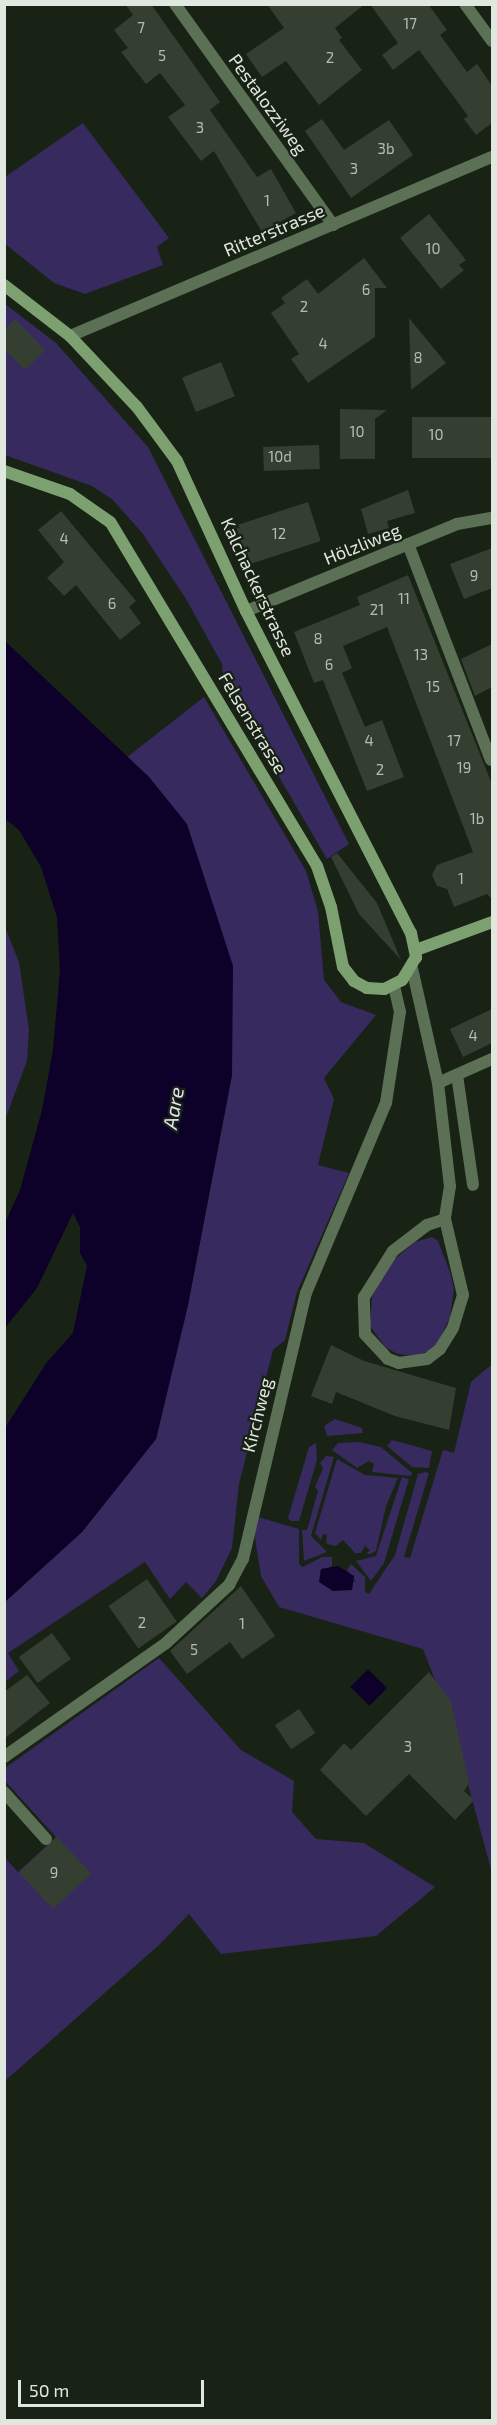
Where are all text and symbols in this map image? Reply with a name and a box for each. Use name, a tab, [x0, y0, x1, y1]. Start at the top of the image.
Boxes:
house number: 17	[403, 15, 417, 33]
house number: 7	[137, 19, 145, 37]
house number: 5	[158, 47, 166, 65]
house number: 2	[326, 49, 334, 67]
street label: Pestalozziweg	[224, 50, 312, 158]
house number: 3	[196, 119, 204, 137]
house number: 3b	[378, 140, 394, 158]
house number: 3	[350, 160, 358, 178]
house number: 1	[264, 192, 270, 210]
street label: Ritterstrasse	[220, 199, 328, 261]
house number: 10	[425, 240, 441, 258]
house number: 6	[362, 281, 370, 299]
house number: 2	[300, 298, 308, 316]
house number: 4	[318, 335, 328, 353]
house number: 8	[413, 349, 423, 367]
house number: 10	[349, 423, 365, 441]
house number: 10	[428, 426, 444, 444]
house number: 10d	[268, 448, 292, 466]
street label: Kalchackerstrasse	[216, 514, 300, 660]
street label: Hölzliweg	[320, 519, 404, 569]
house number: 12	[272, 525, 286, 543]
house number: 4	[59, 530, 69, 548]
house number: 9	[470, 567, 478, 585]
house number: 11	[398, 590, 410, 608]
house number: 6	[108, 595, 116, 613]
house number: 21	[370, 601, 384, 619]
house number: 8	[313, 630, 323, 648]
house number: 13	[414, 646, 428, 664]
house number: 6	[325, 656, 333, 674]
street label: Felsenstrasse	[214, 668, 292, 778]
house number: 15	[426, 678, 440, 696]
house number: 4	[364, 732, 374, 750]
house number: 17	[447, 732, 461, 750]
house number: 19	[457, 759, 471, 777]
house number: 2	[376, 761, 384, 779]
house number: 1b	[470, 810, 484, 828]
house number: 1	[458, 870, 464, 888]
house number: 4	[468, 1027, 478, 1045]
water label: Aare	[158, 1085, 188, 1131]
street label: Kirchweg	[237, 1376, 277, 1454]
house number: 2	[138, 1614, 146, 1632]
house number: 1	[239, 1615, 245, 1633]
house number: 5	[190, 1641, 198, 1659]
house number: 3	[404, 1738, 412, 1756]
house number: 9	[50, 1864, 58, 1882]
scale bar	[21, 2368, 207, 2406]
text: 50 m	[29, 2379, 69, 2401]

